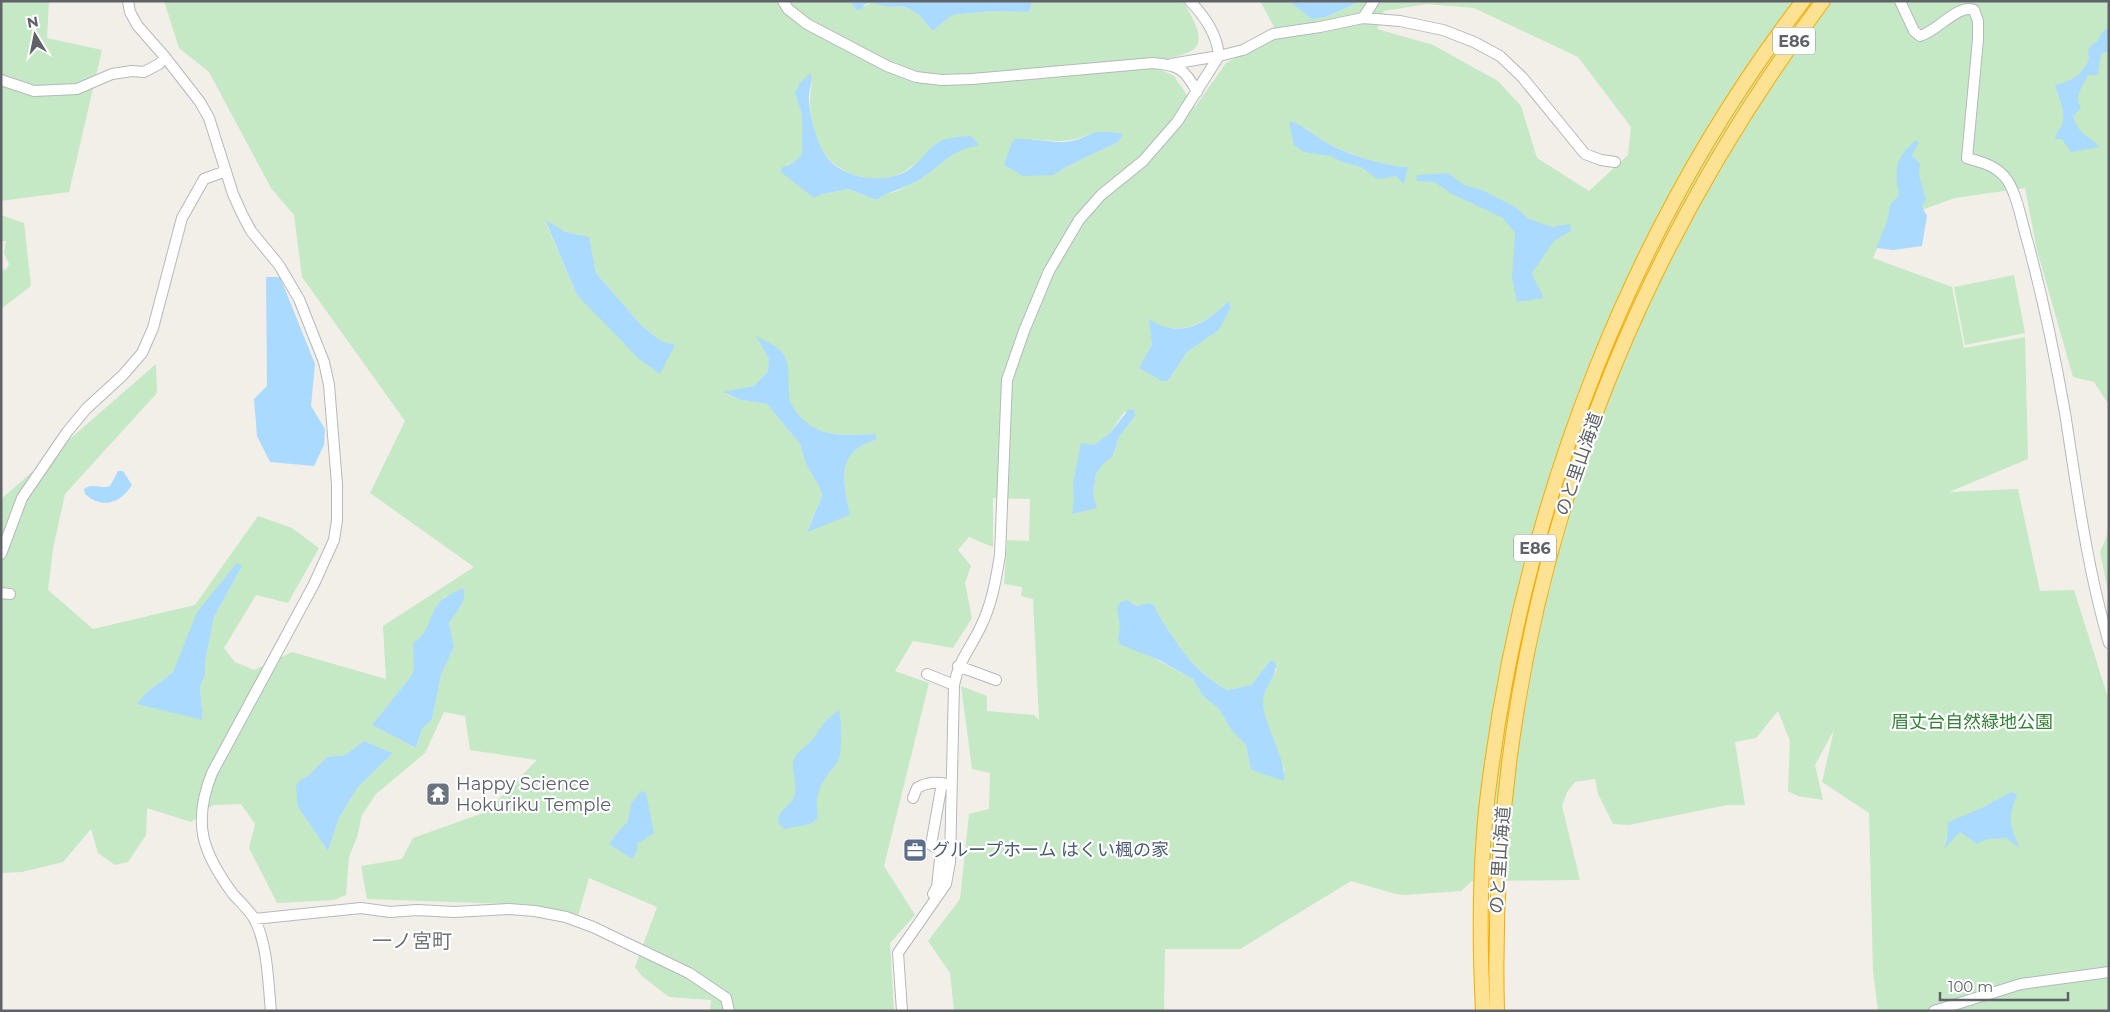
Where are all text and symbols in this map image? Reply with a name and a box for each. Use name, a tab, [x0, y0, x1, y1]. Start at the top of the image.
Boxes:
north arrow	[10, 10, 60, 60]
text: N	[26, 12, 40, 32]
road number: E86	[1773, 27, 1815, 54]
street label: のと里山海道	[1551, 409, 1607, 519]
road number: E86	[1514, 534, 1556, 562]
park label: 眉丈台自然緑地公園	[1891, 711, 2053, 733]
place label: Happy Science Hokuriku Temple	[456, 773, 611, 816]
temple icon: Happy Science Hokuriku Temple	[425, 781, 451, 807]
street label: のと里山海道	[1485, 805, 1515, 915]
office icon: グループホーム はくい楓の家	[902, 837, 928, 863]
place label: グループホーム はくい楓の家	[932, 839, 1169, 861]
district label: 一ノ宮町	[372, 929, 452, 953]
scale bar	[1940, 970, 2068, 1002]
text: 100 m	[1948, 977, 1993, 996]

